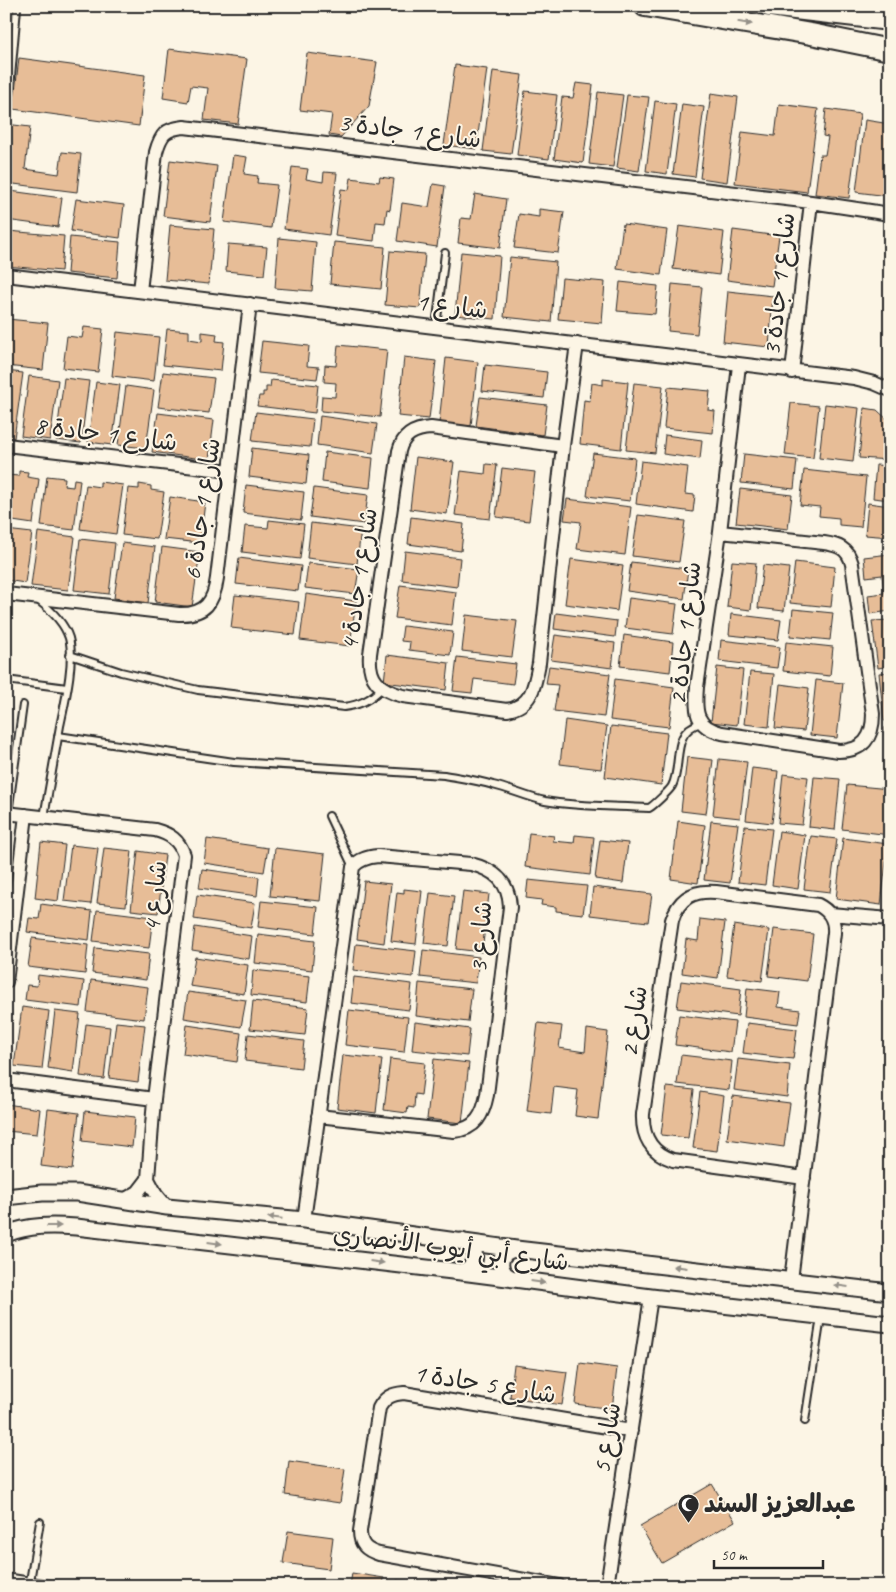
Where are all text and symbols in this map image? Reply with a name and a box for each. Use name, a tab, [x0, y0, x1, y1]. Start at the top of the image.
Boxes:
one-way arrow	[737, 19, 753, 27]
street label: شارع 1 جادة 3	[337, 106, 483, 157]
street label: شارع 1 جادة 3	[756, 211, 803, 357]
street label: شارع 1	[414, 286, 489, 327]
street label: شارع 1 جادة 8	[33, 409, 179, 460]
street label: شارع 1 جادة 6	[176, 436, 229, 582]
street label: شارع 1 جادة 4	[333, 506, 386, 652]
street label: شارع 1 جادة 2	[662, 560, 709, 706]
street label: شارع 4	[136, 859, 175, 933]
street label: شارع 3	[463, 900, 500, 974]
street label: شارع 2	[613, 983, 656, 1059]
one-way arrow	[267, 1214, 283, 1222]
street label: شارع أبي أيوب الأنصاري	[331, 1216, 571, 1283]
one-way arrow	[46, 1222, 62, 1230]
one-way arrow	[208, 1239, 224, 1247]
one-way arrow	[369, 1258, 385, 1266]
one-way arrow	[672, 1263, 688, 1271]
one-way arrow	[530, 1278, 546, 1286]
one-way arrow	[833, 1282, 849, 1290]
street label: شارع 5 جادة 1	[412, 1357, 558, 1412]
street label: شارع 5	[586, 1400, 629, 1476]
place label: عبدالعزيز السند	[704, 1488, 855, 1520]
mosque icon: عبدالعزيز السند	[676, 1492, 700, 1523]
scale bar	[714, 1537, 822, 1569]
text: 50 m	[721, 1546, 748, 1565]

